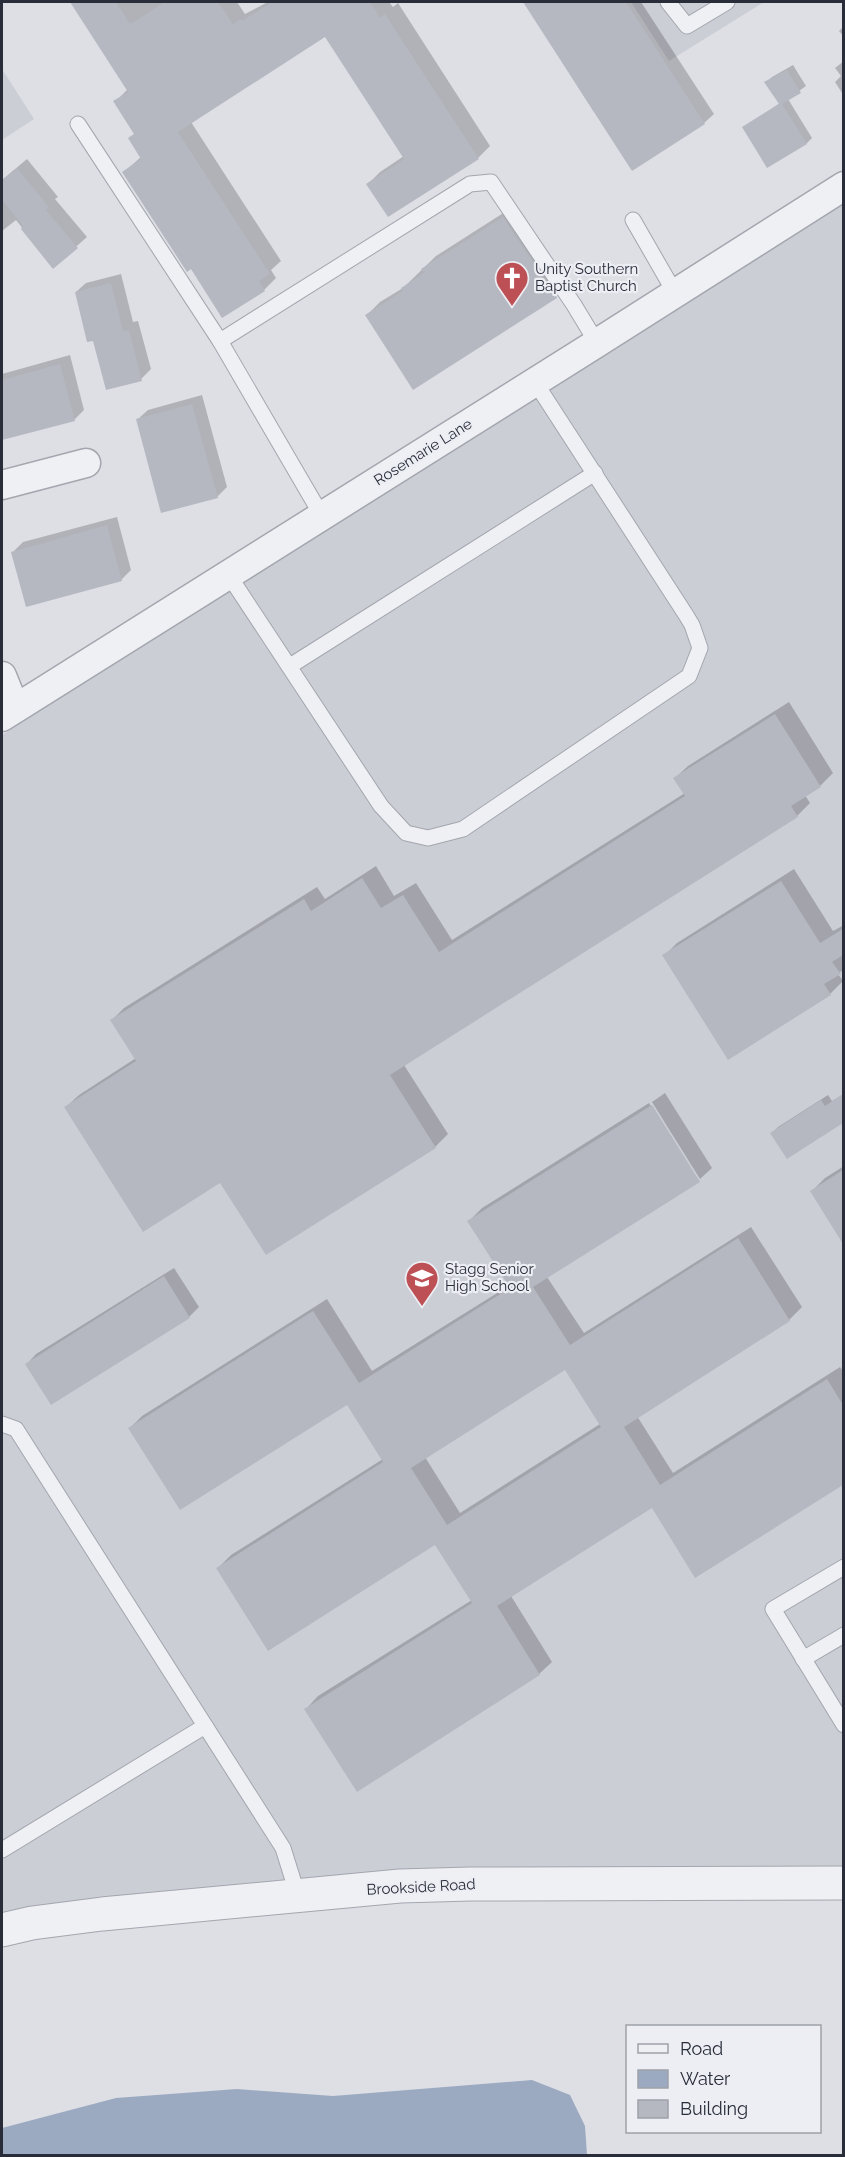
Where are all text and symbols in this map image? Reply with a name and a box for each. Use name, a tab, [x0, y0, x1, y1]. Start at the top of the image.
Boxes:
church icon: Unity Southern Baptist Church	[494, 260, 530, 307]
place label: Unity Southern Baptist Church	[535, 260, 638, 295]
street label: Rosemarie Lane	[371, 415, 475, 489]
school or university icon: Stagg Senior High School	[404, 1260, 440, 1307]
place label: Stagg Senior High School	[445, 1260, 534, 1295]
street label: Brookside Road	[366, 1875, 476, 1899]
legend	[626, 2025, 821, 2133]
text: Road	[680, 2038, 723, 2059]
text: Water	[680, 2068, 731, 2089]
text: Building	[680, 2098, 748, 2119]

